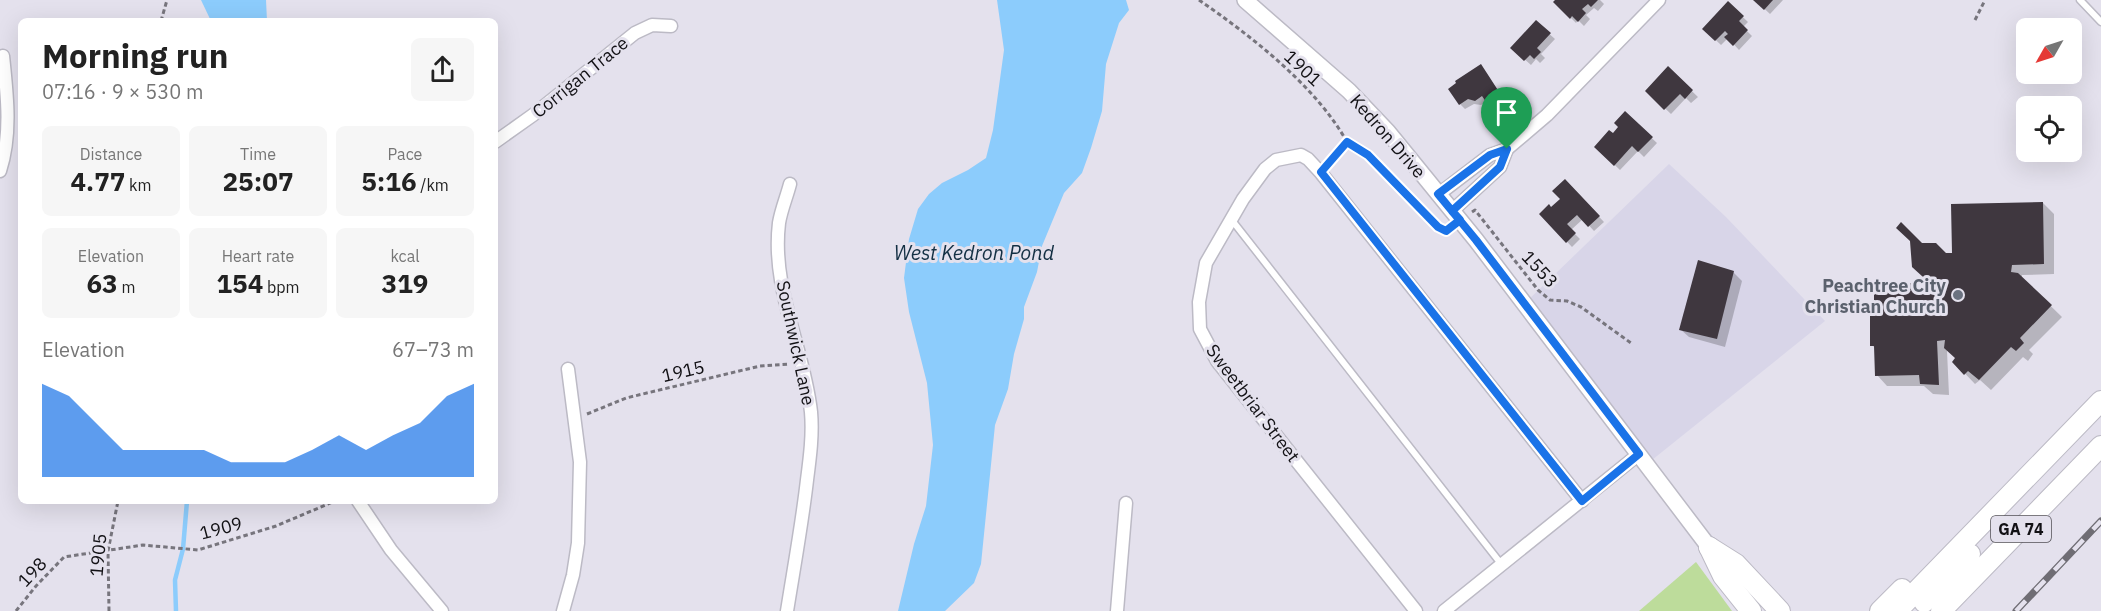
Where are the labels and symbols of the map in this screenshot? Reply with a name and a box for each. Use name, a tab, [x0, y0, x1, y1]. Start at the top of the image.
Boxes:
north arrow	[2016, 18, 2082, 84]
street label: Corrigan Trace	[527, 31, 633, 123]
street label: 1901	[1279, 45, 1327, 91]
pin	[1481, 87, 1532, 149]
street label: Kedron Drive	[1345, 89, 1431, 183]
water label: West Kedron Pond	[894, 239, 1055, 266]
street label: 1553	[1517, 245, 1563, 293]
place label: Peachtree City Christian Church	[1805, 274, 1946, 318]
street label: Southwick Lane	[772, 278, 820, 408]
marker: Peachtree City Christian Church	[1951, 288, 1965, 302]
street label: Sweetbriar Street	[1201, 340, 1305, 466]
street label: 1915	[659, 355, 707, 387]
street label: 1909	[197, 511, 245, 545]
road number: GA 74	[1991, 516, 2051, 542]
street label: 1905	[85, 532, 111, 578]
street label: 198	[13, 552, 51, 592]

